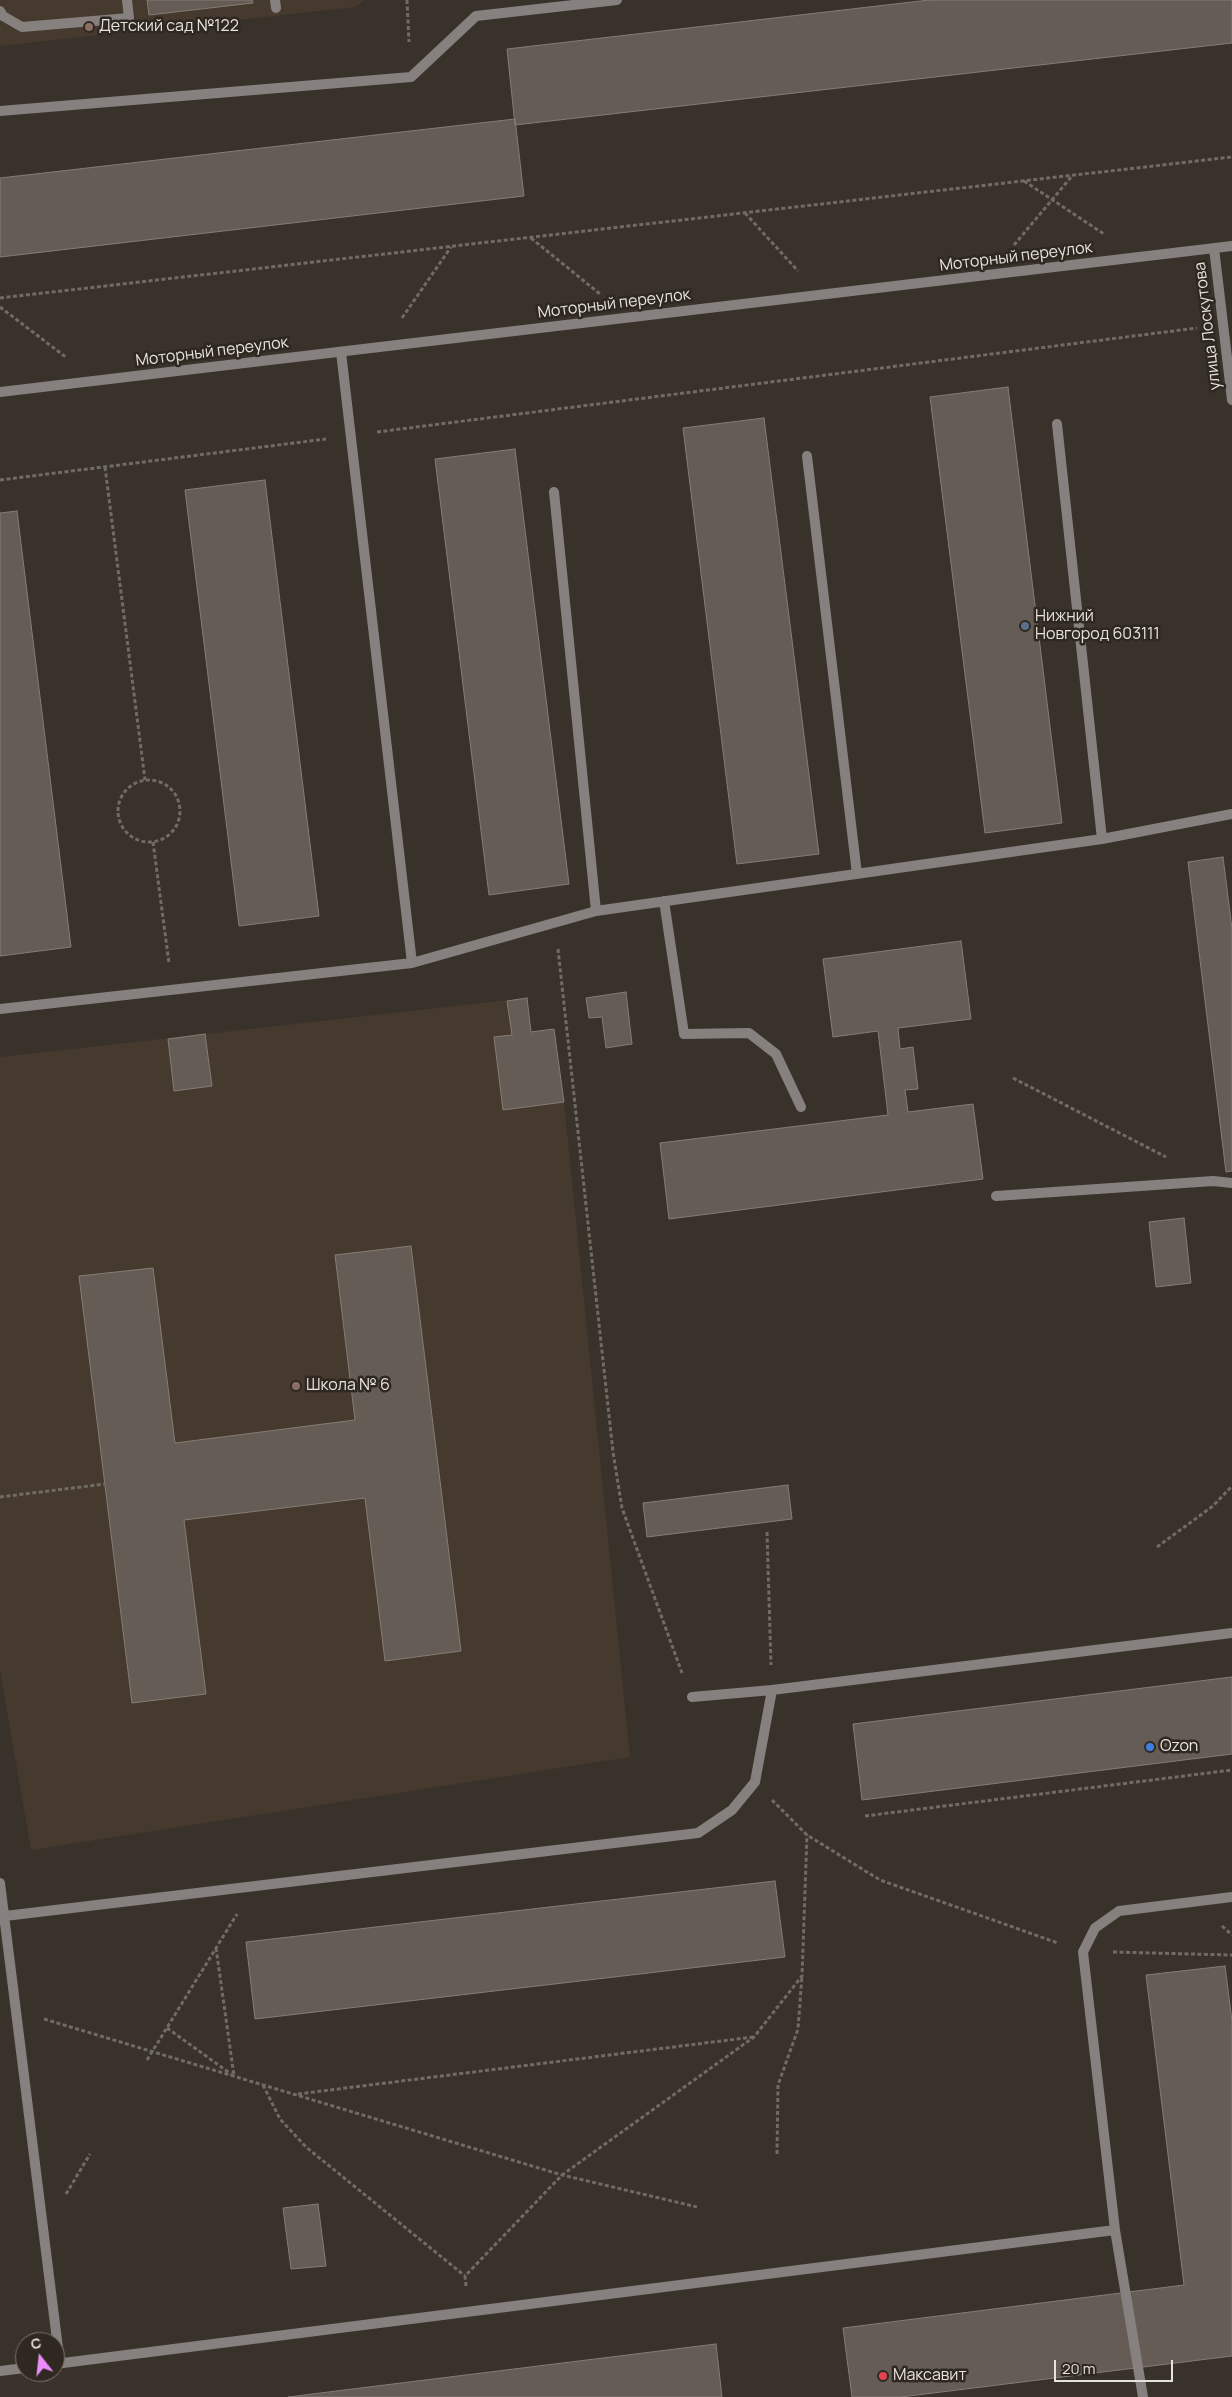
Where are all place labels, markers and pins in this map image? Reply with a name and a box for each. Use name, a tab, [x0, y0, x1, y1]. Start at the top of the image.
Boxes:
place label: Детский сад №122	[99, 17, 239, 37]
marker: Детский сад №122	[83, 21, 95, 33]
place label: Нижний Новгород 603111	[1035, 607, 1160, 645]
marker: Нижний Новгород 603111	[1019, 620, 1031, 632]
place label: Школа № 6	[306, 1376, 390, 1396]
marker: Школа № 6	[290, 1380, 302, 1392]
place label: Ozon	[1160, 1737, 1198, 1757]
marker: Ozon	[1144, 1741, 1156, 1753]
place label: Максавит	[893, 2366, 967, 2386]
marker: Максавит	[877, 2370, 889, 2382]

